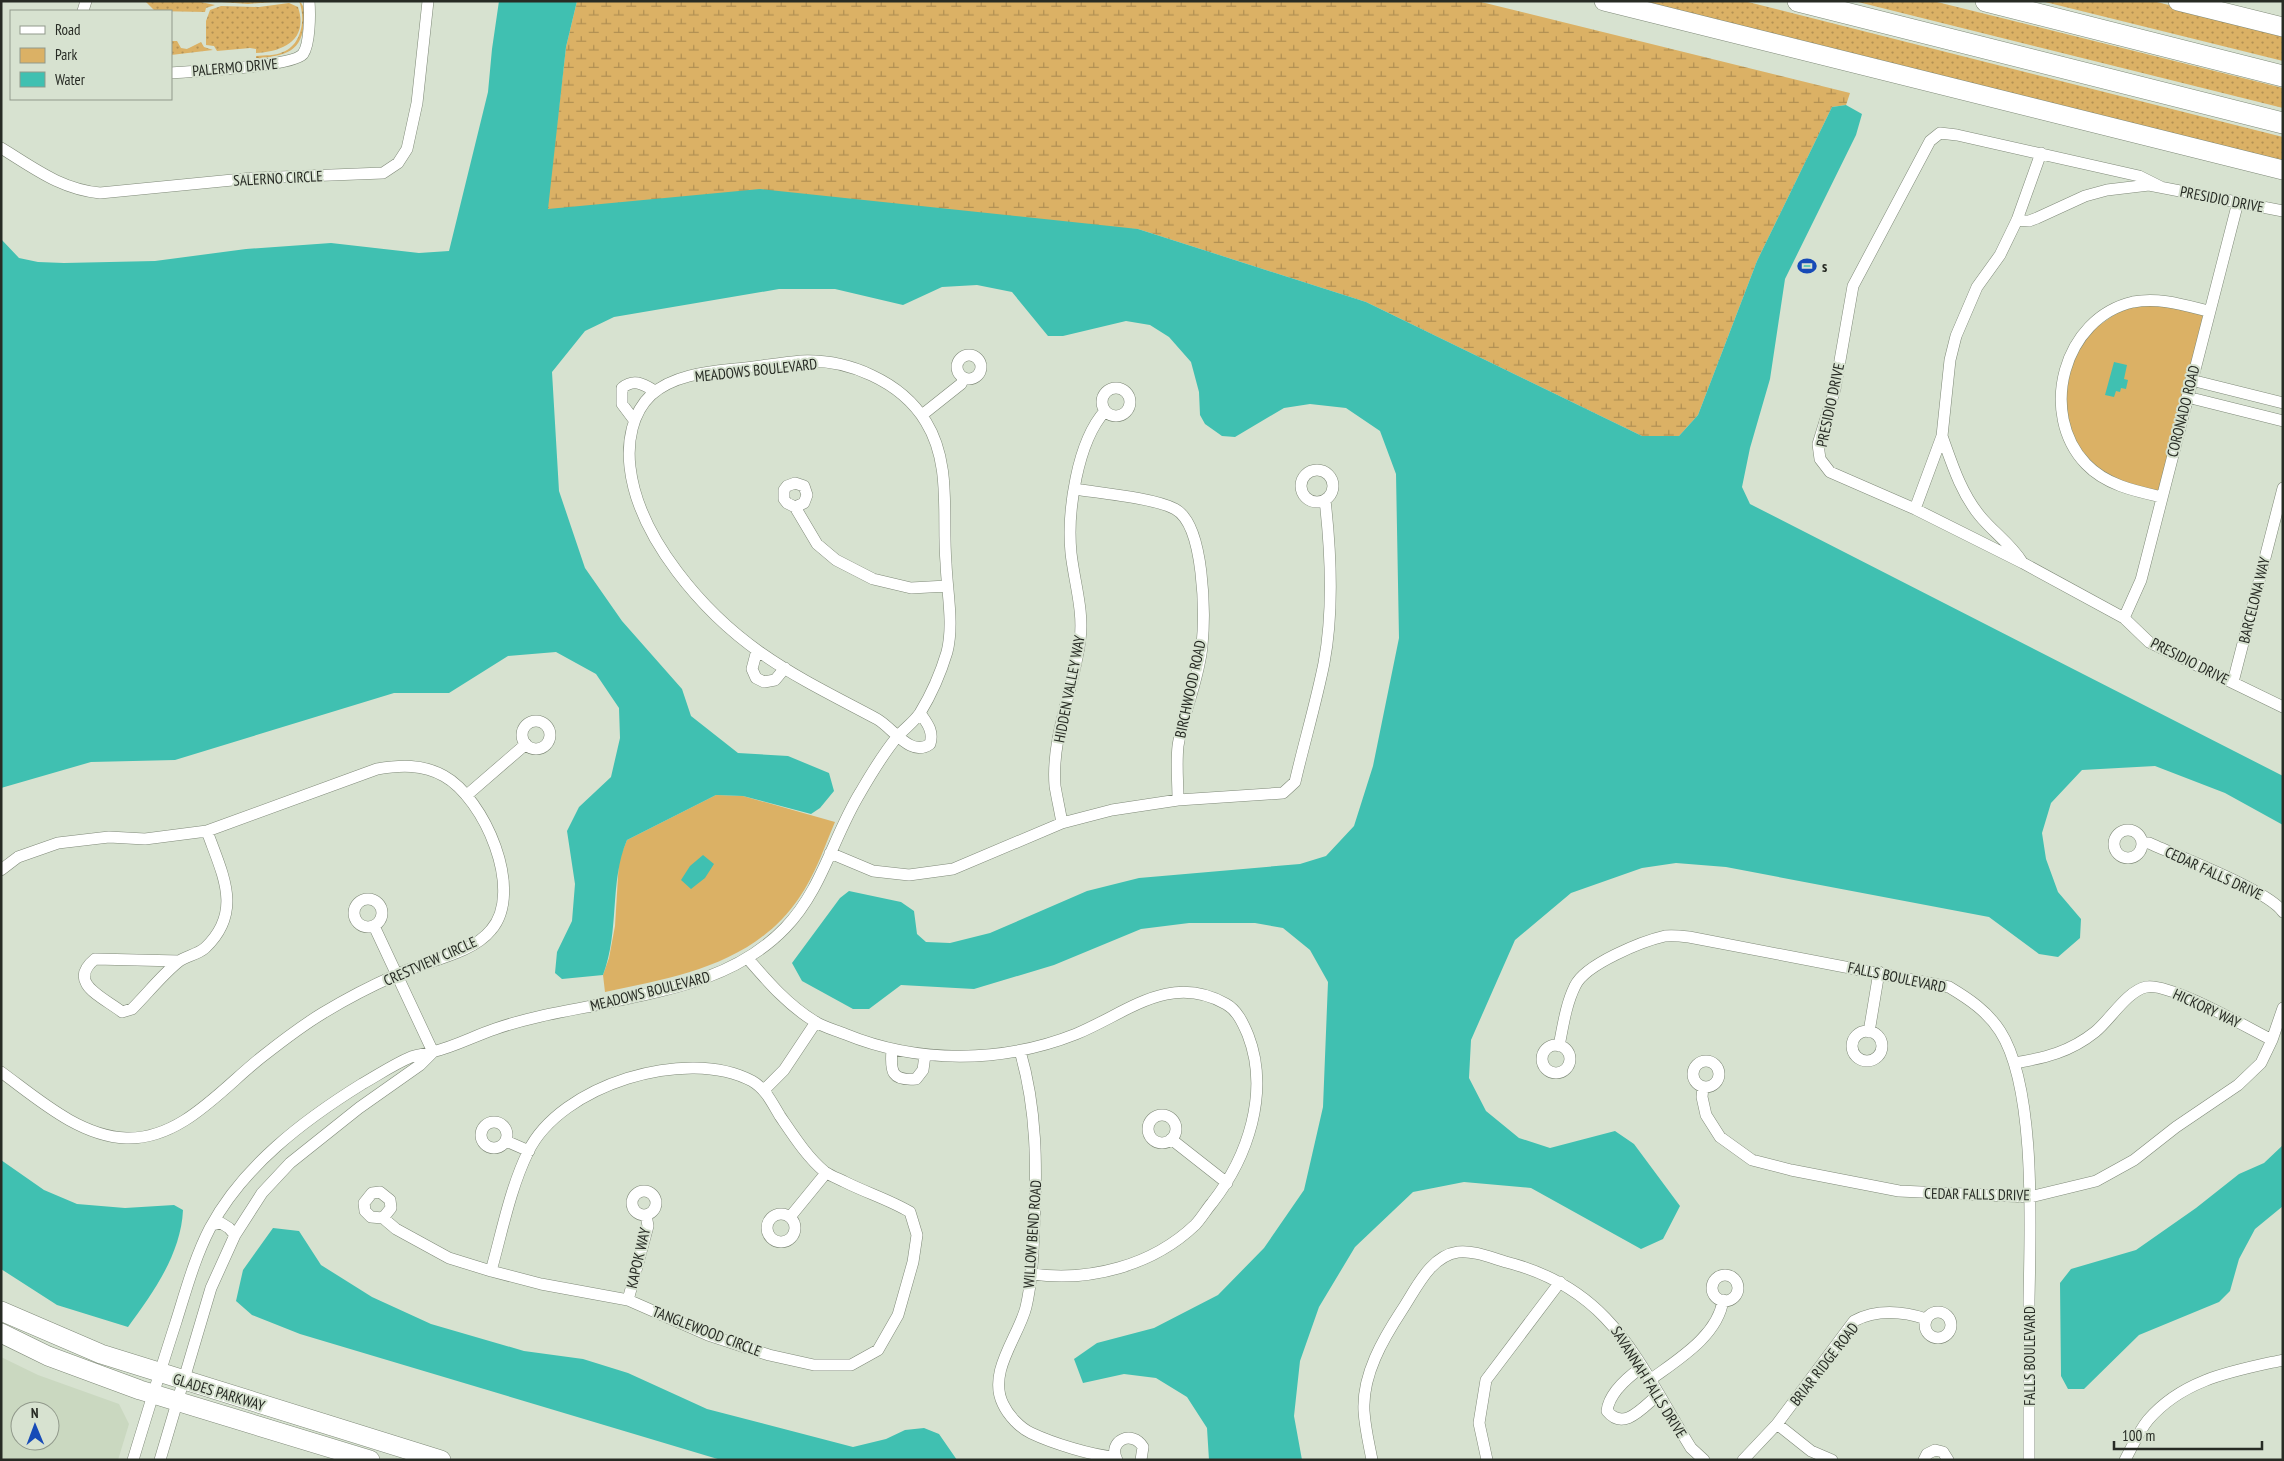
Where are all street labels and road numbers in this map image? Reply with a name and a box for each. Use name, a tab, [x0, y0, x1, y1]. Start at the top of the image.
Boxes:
street label: PALERMO DRIVE	[191, 54, 279, 80]
street label: SALERNO CIRCLE	[233, 166, 323, 190]
street label: PRESIDIO DRIVE	[2178, 182, 2266, 216]
street label: MEADOWS BOULEVARD	[694, 354, 818, 386]
street label: PRESIDIO DRIVE	[1812, 361, 1848, 449]
street label: CORONADO ROAD	[2162, 363, 2204, 459]
street label: BARCELONA WAY	[2234, 555, 2274, 645]
street label: HIDDEN VALLEY WAY	[1049, 633, 1089, 744]
street label: PRESIDIO DRIVE	[2148, 633, 2232, 689]
street label: BIRCHWOOD ROAD	[1170, 638, 1210, 740]
street label: CEDAR FALLS DRIVE	[2162, 842, 2266, 904]
street label: CRESTVIEW CIRCLE	[380, 932, 480, 990]
street label: FALLS BOULEVARD	[1846, 957, 1948, 997]
street label: MEADOWS BOULEVARD	[588, 967, 712, 1015]
street label: HICKORY WAY	[2170, 984, 2244, 1032]
street label: WILLOW BEND ROAD	[1019, 1179, 1045, 1289]
street label: CEDAR FALLS DRIVE	[1924, 1184, 2030, 1204]
street label: KAPOK WAY	[622, 1226, 654, 1290]
street label: TANGLEWOOD CIRCLE	[650, 1302, 764, 1360]
street label: FALLS BOULEVARD	[2020, 1306, 2039, 1406]
street label: BRIAR RIDGE ROAD	[1786, 1318, 1862, 1409]
street label: SAVANNAH FALLS DRIVE	[1607, 1323, 1691, 1441]
street label: GLADES PARKWAY	[171, 1369, 267, 1415]

